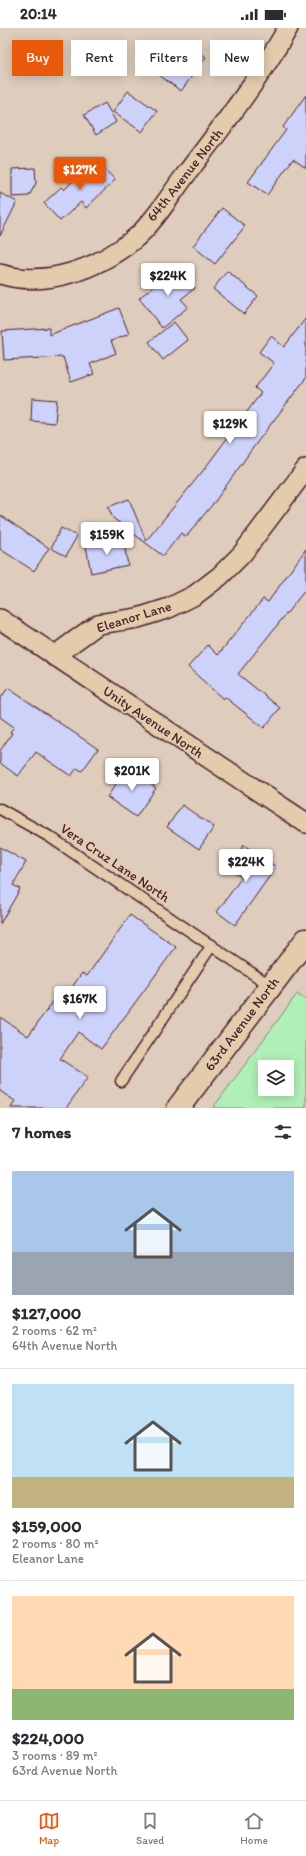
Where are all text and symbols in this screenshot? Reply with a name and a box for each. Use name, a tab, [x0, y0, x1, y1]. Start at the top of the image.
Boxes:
text: 20:14	[20, 5, 57, 23]
chip: Buy	[12, 40, 63, 76]
chip: Rent	[71, 40, 127, 76]
chip: Filters	[135, 40, 202, 76]
chip: New	[210, 40, 264, 76]
street label: 64th Avenue North	[143, 125, 227, 225]
pin: $127K	[52, 157, 108, 191]
text: $127K	[63, 162, 97, 177]
pin: $224K	[140, 263, 196, 297]
text: $224K	[150, 268, 186, 283]
pin: $129K	[202, 411, 258, 445]
text: $129K	[213, 416, 247, 431]
pin: $159K	[79, 522, 135, 556]
text: $159K	[90, 527, 124, 542]
street label: Eleanor Lane	[94, 597, 174, 636]
street label: Unity Avenue North	[100, 682, 206, 762]
pin: $201K	[104, 758, 160, 792]
text: $201K	[114, 763, 150, 778]
street label: Vera Cruz Lane North	[57, 820, 173, 906]
pin: $224K	[218, 849, 274, 883]
text: $224K	[228, 854, 264, 869]
street label: 63rd Avenue North	[201, 973, 283, 1074]
pin: $167K	[52, 986, 108, 1020]
text: $167K	[63, 991, 97, 1006]
map controls	[258, 1060, 294, 1096]
button: layers	[258, 1060, 294, 1096]
icon: filters	[272, 1121, 294, 1143]
text: 7 homes	[12, 1122, 72, 1142]
icon: home	[117, 1197, 189, 1269]
text: $127,000	[12, 1303, 81, 1323]
text: 2 rooms · 62 m²	[12, 1323, 97, 1338]
text: 64th Avenue North	[12, 1338, 118, 1353]
icon: home	[117, 1410, 189, 1482]
text: $159,000	[12, 1516, 82, 1536]
text: 2 rooms · 80 m²	[12, 1536, 99, 1551]
text: Eleanor Lane	[12, 1551, 84, 1566]
icon: home	[117, 1622, 189, 1694]
text: $224,000	[12, 1728, 84, 1748]
text: 3 rooms · 89 m²	[12, 1748, 98, 1763]
text: 63rd Avenue North	[12, 1763, 117, 1778]
tab: Map	[38, 1810, 60, 1847]
tab: Saved	[136, 1810, 164, 1847]
tab: Home	[240, 1810, 268, 1847]

